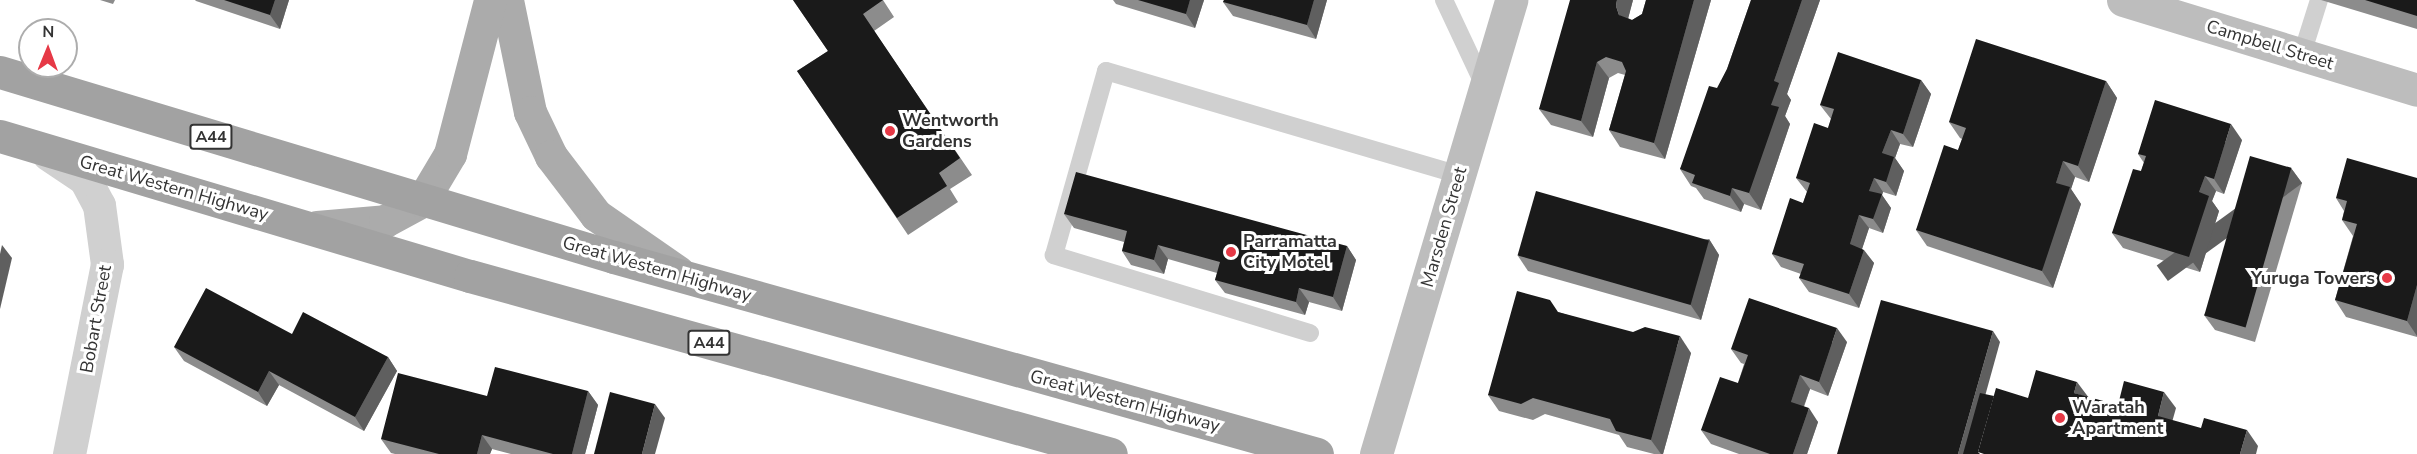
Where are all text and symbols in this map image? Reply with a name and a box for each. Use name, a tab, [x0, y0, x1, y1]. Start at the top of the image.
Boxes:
street label: Campbell Street	[2204, 15, 2336, 75]
north arrow	[18, 18, 78, 78]
text: N	[42, 21, 54, 43]
place label: Wentworth Gardens	[902, 110, 999, 152]
road number: A44	[188, 124, 234, 150]
marker: Wentworth Gardens	[883, 124, 897, 138]
street label: Great Western Highway	[77, 151, 271, 225]
street label: Marsden Street	[1417, 164, 1471, 290]
place label: Parramatta City Motel	[1243, 231, 1337, 274]
street label: Great Western Highway	[560, 232, 754, 306]
marker: Parramatta City Motel	[1224, 245, 1238, 259]
street label: Bobart Street	[76, 263, 116, 375]
place label: Yuruga Towers	[2251, 267, 2375, 289]
marker: Yuruga Towers	[2380, 271, 2394, 285]
road number: A44	[686, 330, 732, 356]
street label: Great Western Highway	[1028, 365, 1222, 437]
place label: Waratah Apartment	[2072, 397, 2163, 440]
marker: Waratah Apartment	[2053, 411, 2067, 425]

